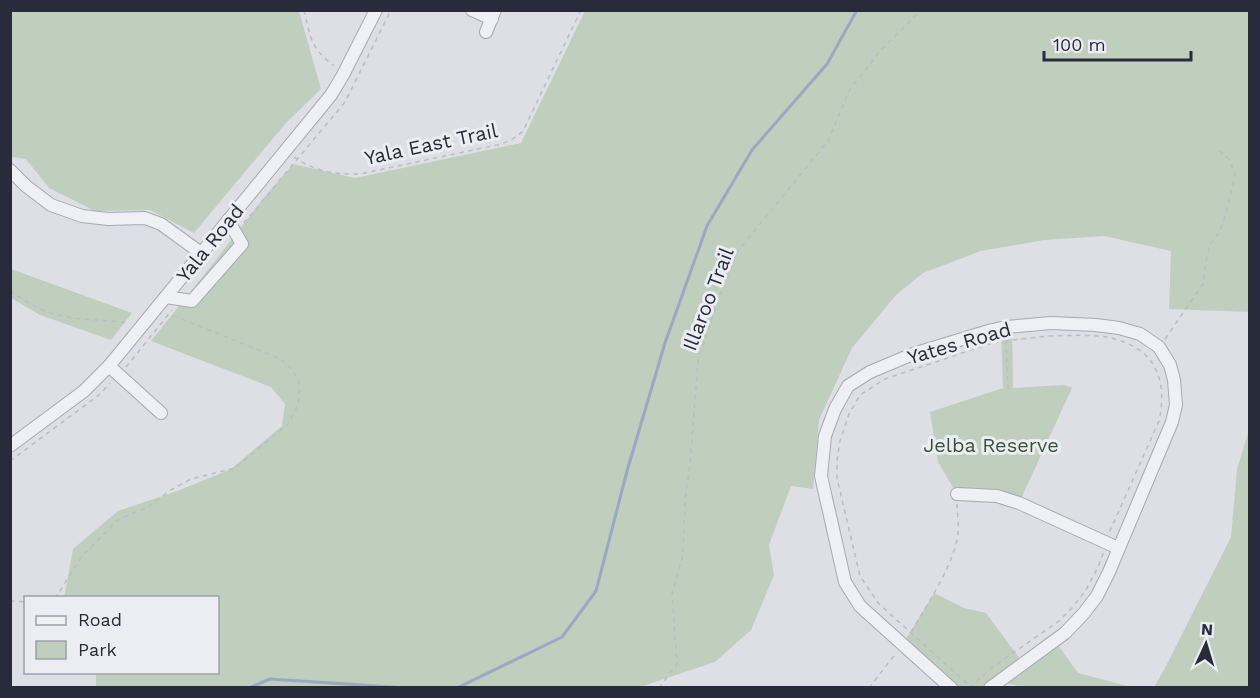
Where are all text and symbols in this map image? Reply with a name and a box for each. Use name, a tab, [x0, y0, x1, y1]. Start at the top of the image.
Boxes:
scale bar	[1044, 24, 1191, 62]
text: 100 m	[1053, 34, 1106, 55]
street label: Yala East Trail	[362, 118, 500, 170]
street label: Yala Road	[171, 199, 249, 287]
street label: Illaroo Trail	[677, 244, 739, 354]
street label: Yates Road	[904, 317, 1014, 369]
park label: Jelba Reserve	[923, 433, 1059, 457]
legend	[24, 596, 219, 674]
text: Road	[78, 609, 122, 630]
north arrow	[1176, 614, 1236, 674]
text: N	[1200, 620, 1214, 639]
text: Park	[78, 639, 117, 660]

